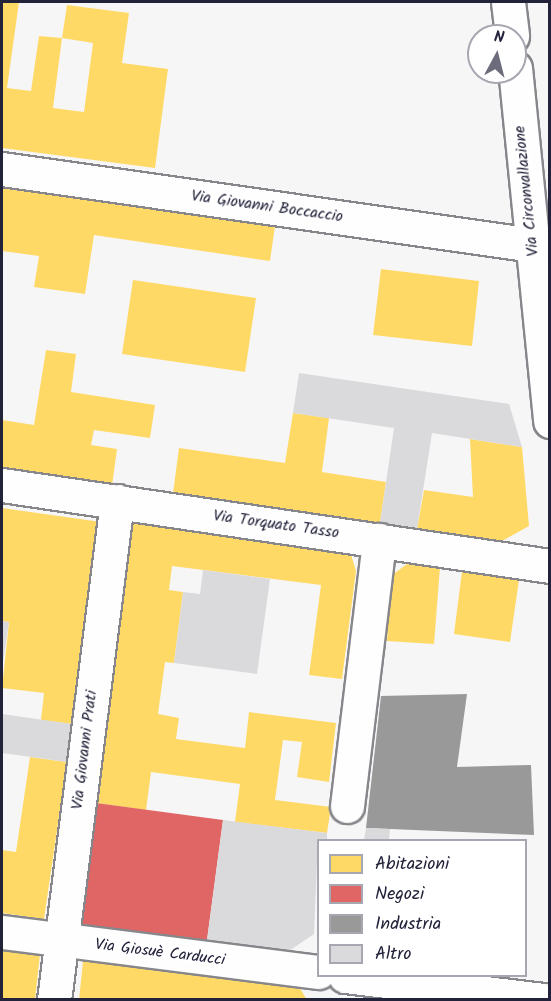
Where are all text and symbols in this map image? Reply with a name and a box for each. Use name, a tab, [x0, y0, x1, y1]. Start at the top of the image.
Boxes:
north arrow	[467, 24, 527, 84]
text: N	[492, 25, 506, 51]
street label: Via Circonvallazione	[511, 125, 543, 257]
street label: Via Giovanni Boccaccio	[190, 187, 344, 227]
street label: Via Torquato Tasso	[212, 507, 340, 543]
street label: Via Giovanni Prati	[68, 689, 102, 811]
legend	[317, 839, 527, 977]
text: Abitazioni	[375, 850, 449, 879]
text: Negozi	[375, 880, 424, 909]
text: Industria	[375, 910, 441, 939]
street label: Via Giosuè Carducci	[94, 935, 226, 971]
text: Altro	[375, 940, 411, 969]

